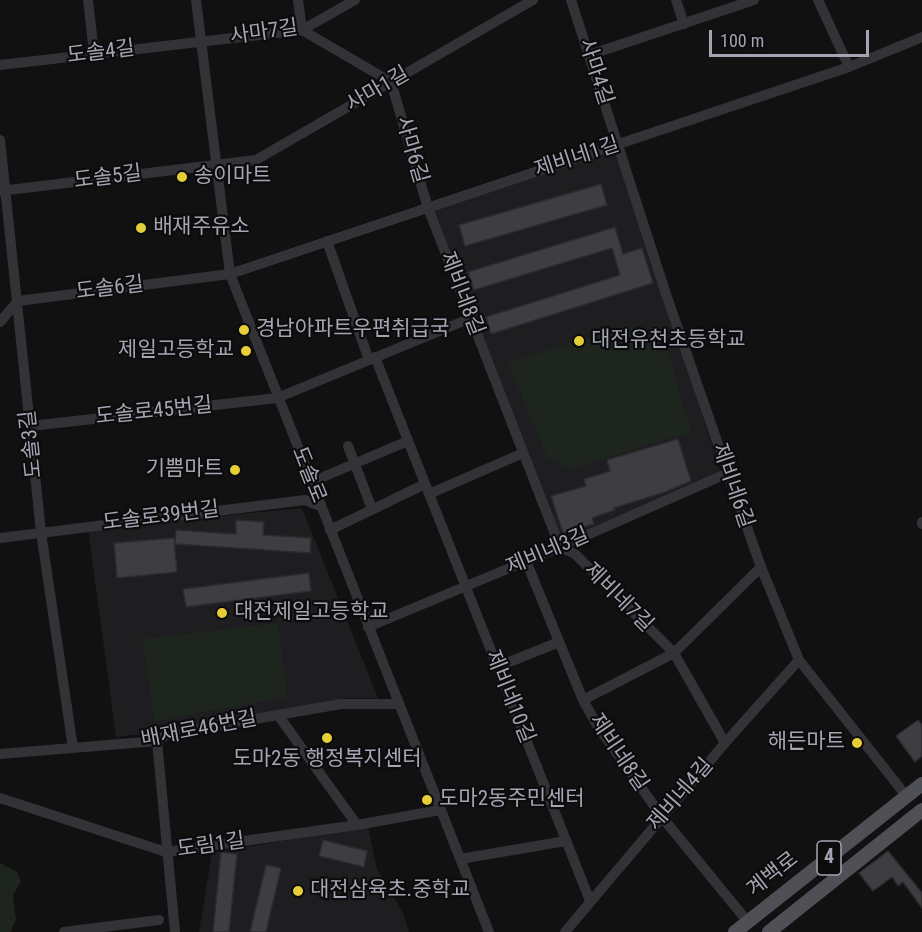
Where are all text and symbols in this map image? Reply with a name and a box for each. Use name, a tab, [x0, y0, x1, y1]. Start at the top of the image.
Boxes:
street label: 사마7길	[228, 16, 300, 50]
scale bar	[712, 18, 872, 56]
text: 100 m	[720, 30, 764, 51]
street label: 도솔4길	[66, 36, 136, 70]
street label: 사마4길	[572, 36, 618, 108]
street label: 사마1길	[342, 62, 414, 118]
street label: 사마6길	[389, 114, 433, 186]
street label: 제비네1길	[531, 132, 623, 184]
street label: 도솔5길	[73, 161, 143, 195]
place label: 송이마트	[194, 164, 271, 190]
marker: 송이마트	[175, 170, 189, 184]
place label: 배재주유소	[153, 215, 250, 241]
marker: 배재주유소	[134, 221, 148, 235]
street label: 제비네8길	[434, 249, 488, 339]
street label: 도솔6길	[75, 272, 145, 306]
place label: 경남아파트우편취급국	[256, 317, 449, 343]
marker: 경남아파트우편취급국	[237, 323, 251, 337]
place label: 대전유천초등학교	[591, 328, 746, 354]
marker: 대전유천초등학교	[572, 334, 586, 348]
place label: 제일고등학교	[118, 338, 234, 364]
marker: 제일고등학교	[239, 344, 253, 358]
street label: 도솔로45번길	[94, 393, 214, 431]
street label: 도솔3길	[16, 409, 48, 479]
street label: 제비네6길	[706, 440, 758, 532]
street label: 도솔로	[285, 443, 331, 507]
place label: 기쁨마트	[146, 457, 223, 483]
marker: 기쁨마트	[228, 463, 242, 477]
street label: 도솔로39번길	[101, 497, 221, 537]
street label: 제비네3길	[503, 523, 593, 581]
street label: 제비네7길	[578, 558, 658, 638]
place label: 대전제일고등학교	[234, 600, 389, 626]
marker: 대전제일고등학교	[215, 606, 229, 620]
street label: 제비네10길	[479, 647, 539, 747]
street label: 배재로46번길	[139, 706, 259, 754]
street label: 제비네8길	[583, 710, 653, 796]
place label: 해든마트	[768, 730, 845, 756]
marker: 도마2동 행정복지센터	[320, 731, 334, 745]
marker: 해든마트	[850, 736, 864, 750]
place label: 도마2동 행정복지센터	[232, 747, 422, 773]
street label: 제비네4길	[643, 754, 719, 836]
place label: 도마2동주민센터	[439, 787, 585, 813]
marker: 도마2동주민센터	[420, 793, 434, 807]
street label: 도림1길	[175, 829, 247, 863]
road number: 4	[817, 841, 841, 875]
street label: 계백로	[742, 847, 804, 903]
place label: 대전삼육초.중학교	[310, 878, 470, 904]
marker: 대전삼육초.중학교	[291, 884, 305, 898]

